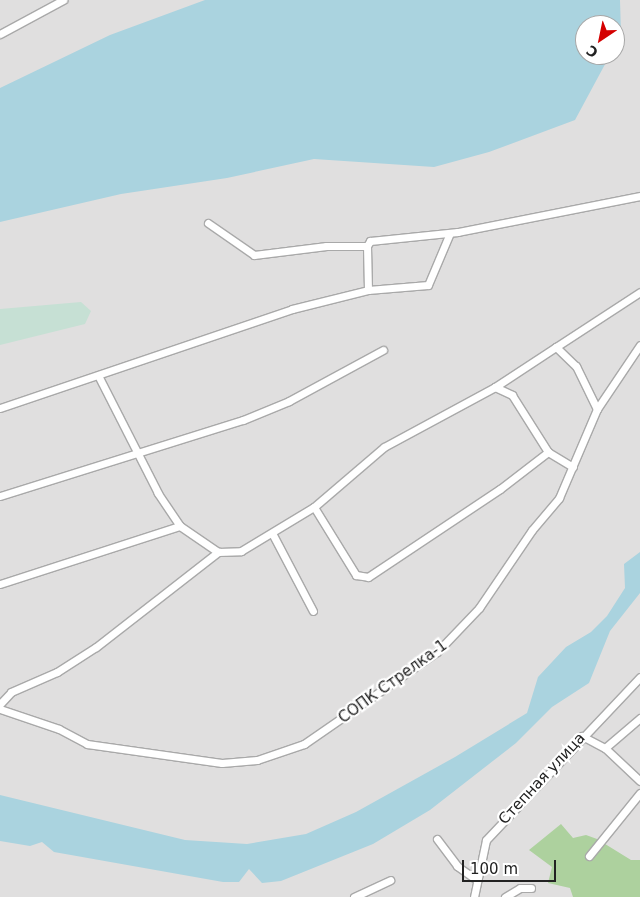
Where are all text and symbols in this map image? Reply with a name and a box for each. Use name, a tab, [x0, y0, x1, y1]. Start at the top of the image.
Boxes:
north arrow	[575, 15, 625, 65]
text: С	[583, 42, 601, 61]
street label: СОПК Стрелка-1	[335, 637, 451, 727]
street label: Степная улица	[495, 729, 589, 829]
scale bar	[465, 850, 559, 882]
text: 100 m	[470, 860, 518, 878]

